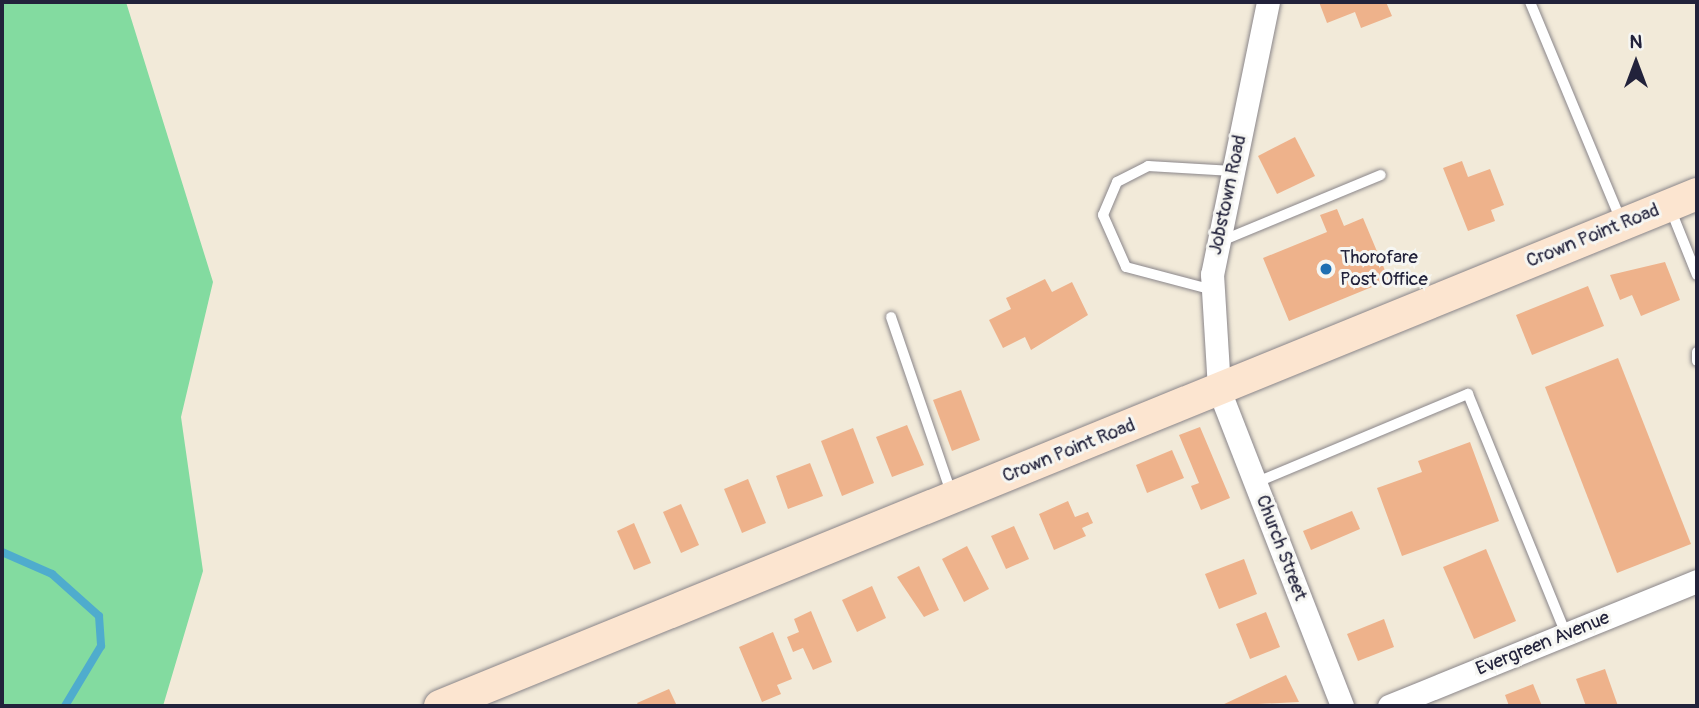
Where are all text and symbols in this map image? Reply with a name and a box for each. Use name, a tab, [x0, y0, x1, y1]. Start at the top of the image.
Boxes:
north arrow	[1601, 28, 1671, 98]
text: N	[1630, 30, 1642, 54]
street label: Jobstown Road	[1204, 133, 1252, 257]
street label: Crown Point Road	[1523, 199, 1663, 273]
place label: Thorofare Post Office	[1340, 247, 1428, 291]
marker: Thorofare Post Office	[1318, 261, 1334, 277]
street label: Crown Point Road	[999, 414, 1139, 488]
street label: Church Street	[1250, 492, 1312, 604]
street label: Evergreen Avenue	[1473, 607, 1613, 681]

